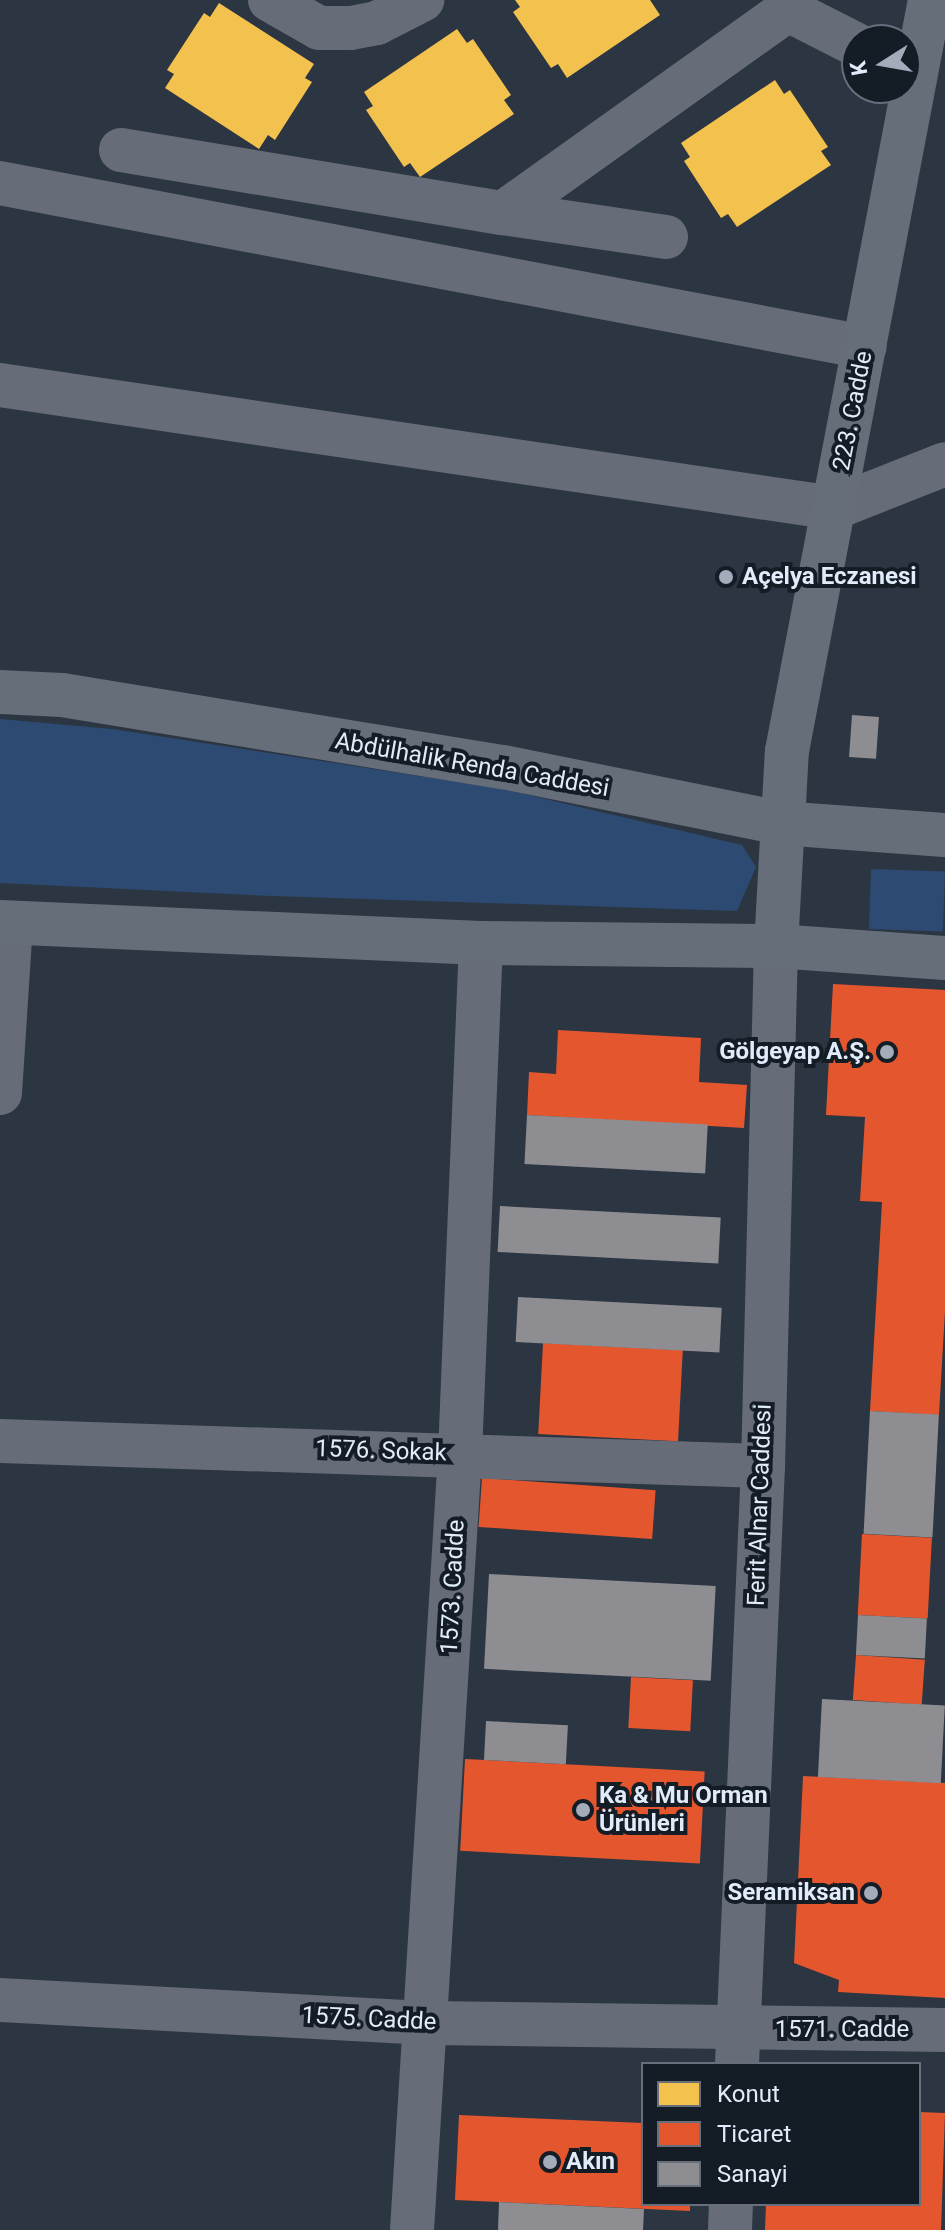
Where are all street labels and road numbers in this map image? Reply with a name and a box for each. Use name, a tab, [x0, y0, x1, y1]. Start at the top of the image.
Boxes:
street label: 223. Cadde	[827, 349, 879, 473]
street label: Abdülhalik Renda Caddesi	[333, 727, 611, 803]
street label: Ferit Alnar Caddesi	[742, 1404, 778, 1606]
street label: 1576. Sokak	[315, 1434, 447, 1468]
street label: 1573. Cadde	[435, 1519, 471, 1655]
street label: 1575. Cadde	[301, 2001, 437, 2037]
street label: 1571. Cadde	[775, 2016, 909, 2044]

